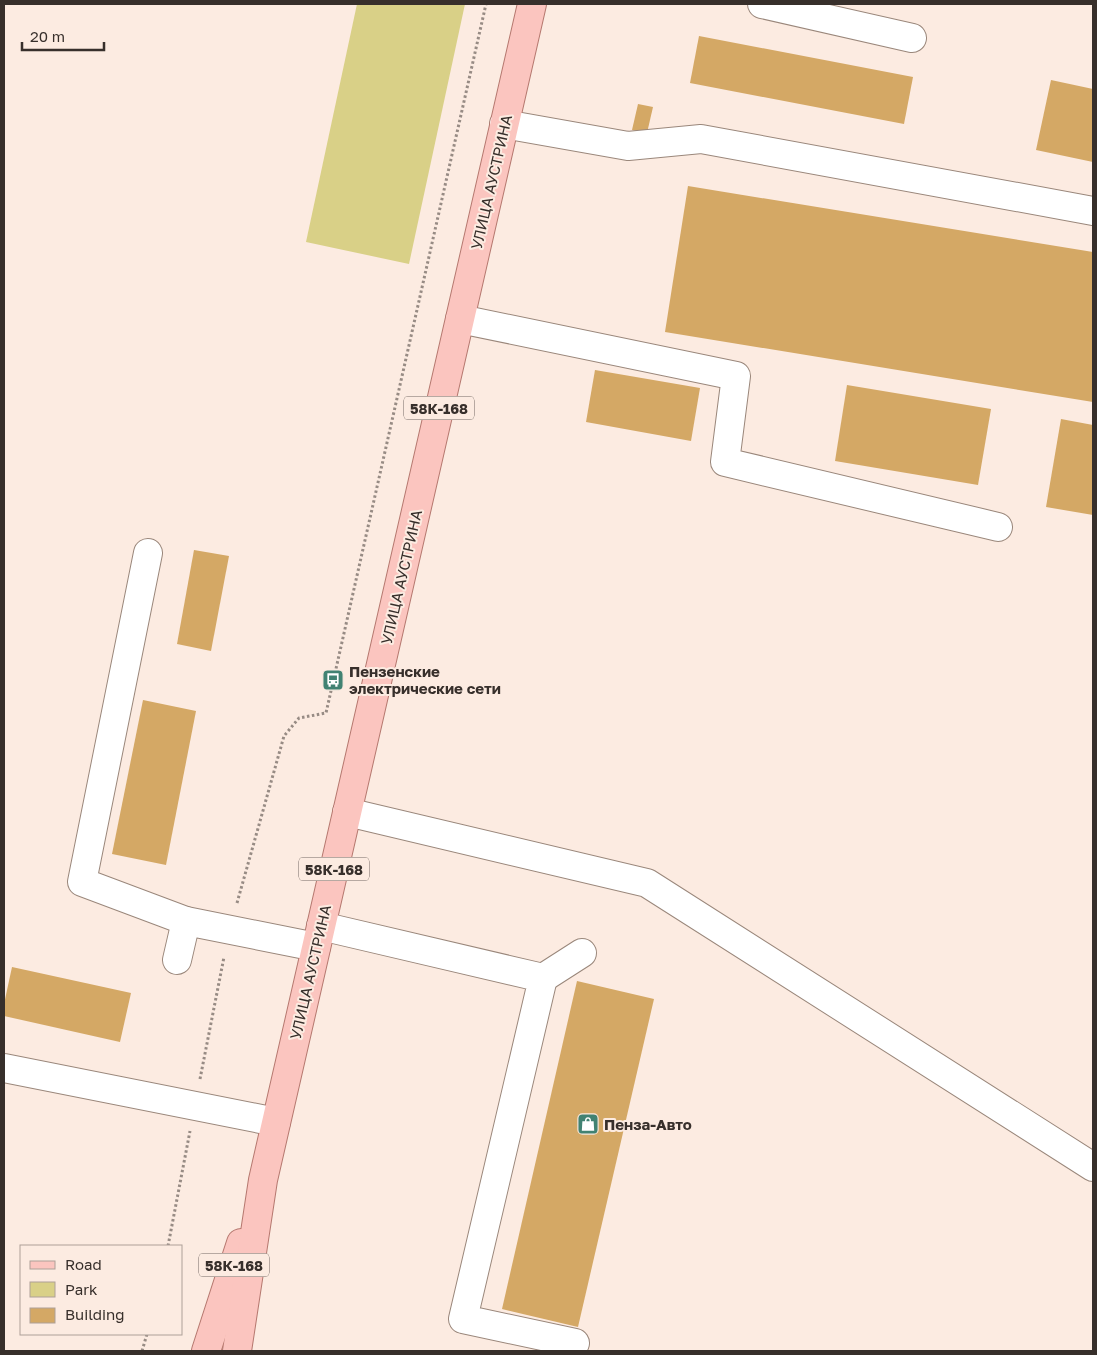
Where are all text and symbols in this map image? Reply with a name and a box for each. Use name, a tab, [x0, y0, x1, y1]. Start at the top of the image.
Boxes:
scale bar	[22, 20, 105, 52]
text: 20 m	[30, 27, 65, 45]
street label: УЛИЦА АУСТРИНА	[467, 113, 515, 251]
road number: 58К-168	[404, 396, 474, 419]
street label: УЛИЦА АУСТРИНА	[377, 508, 425, 646]
place label: Пензенские электрические сети	[349, 662, 501, 697]
bus stop icon: Пензенские электрические сети	[321, 668, 345, 692]
road number: 58К-168	[299, 858, 369, 881]
street label: УЛИЦА АУСТРИНА	[286, 903, 334, 1041]
shop icon: Пенза-Авто	[576, 1112, 600, 1136]
place label: Пенза-Авто	[604, 1115, 692, 1133]
legend	[20, 1245, 182, 1335]
road number: 58К-168	[199, 1254, 269, 1276]
text: Road	[65, 1255, 102, 1273]
text: Park	[65, 1280, 98, 1298]
text: Building	[65, 1305, 125, 1323]

